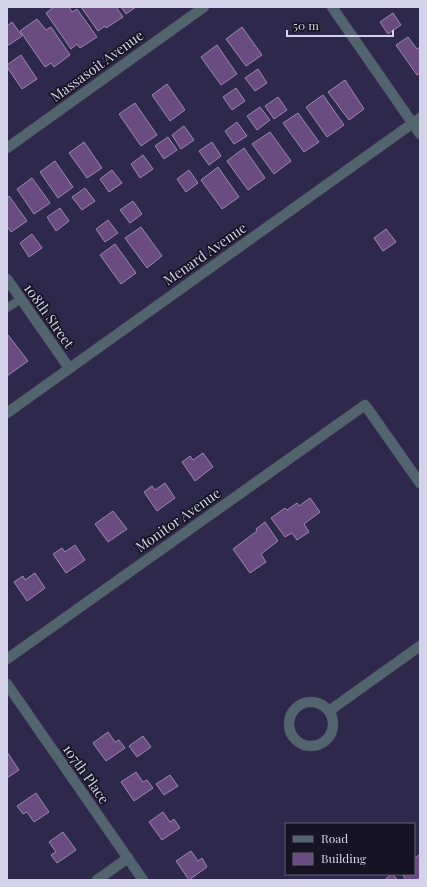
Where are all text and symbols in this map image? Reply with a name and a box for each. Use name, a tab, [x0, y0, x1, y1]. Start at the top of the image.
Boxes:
scale bar	[287, 12, 393, 38]
text: 50 m	[293, 17, 319, 33]
street label: Massasoit Avenue	[46, 25, 147, 106]
street label: Menard Avenue	[159, 218, 250, 289]
street label: 108th Street	[20, 279, 79, 353]
street label: Monitor Avenue	[131, 483, 224, 556]
street label: 107th Place	[59, 740, 114, 807]
legend	[285, 823, 415, 875]
text: Road	[321, 830, 348, 846]
text: Building	[321, 850, 367, 866]

